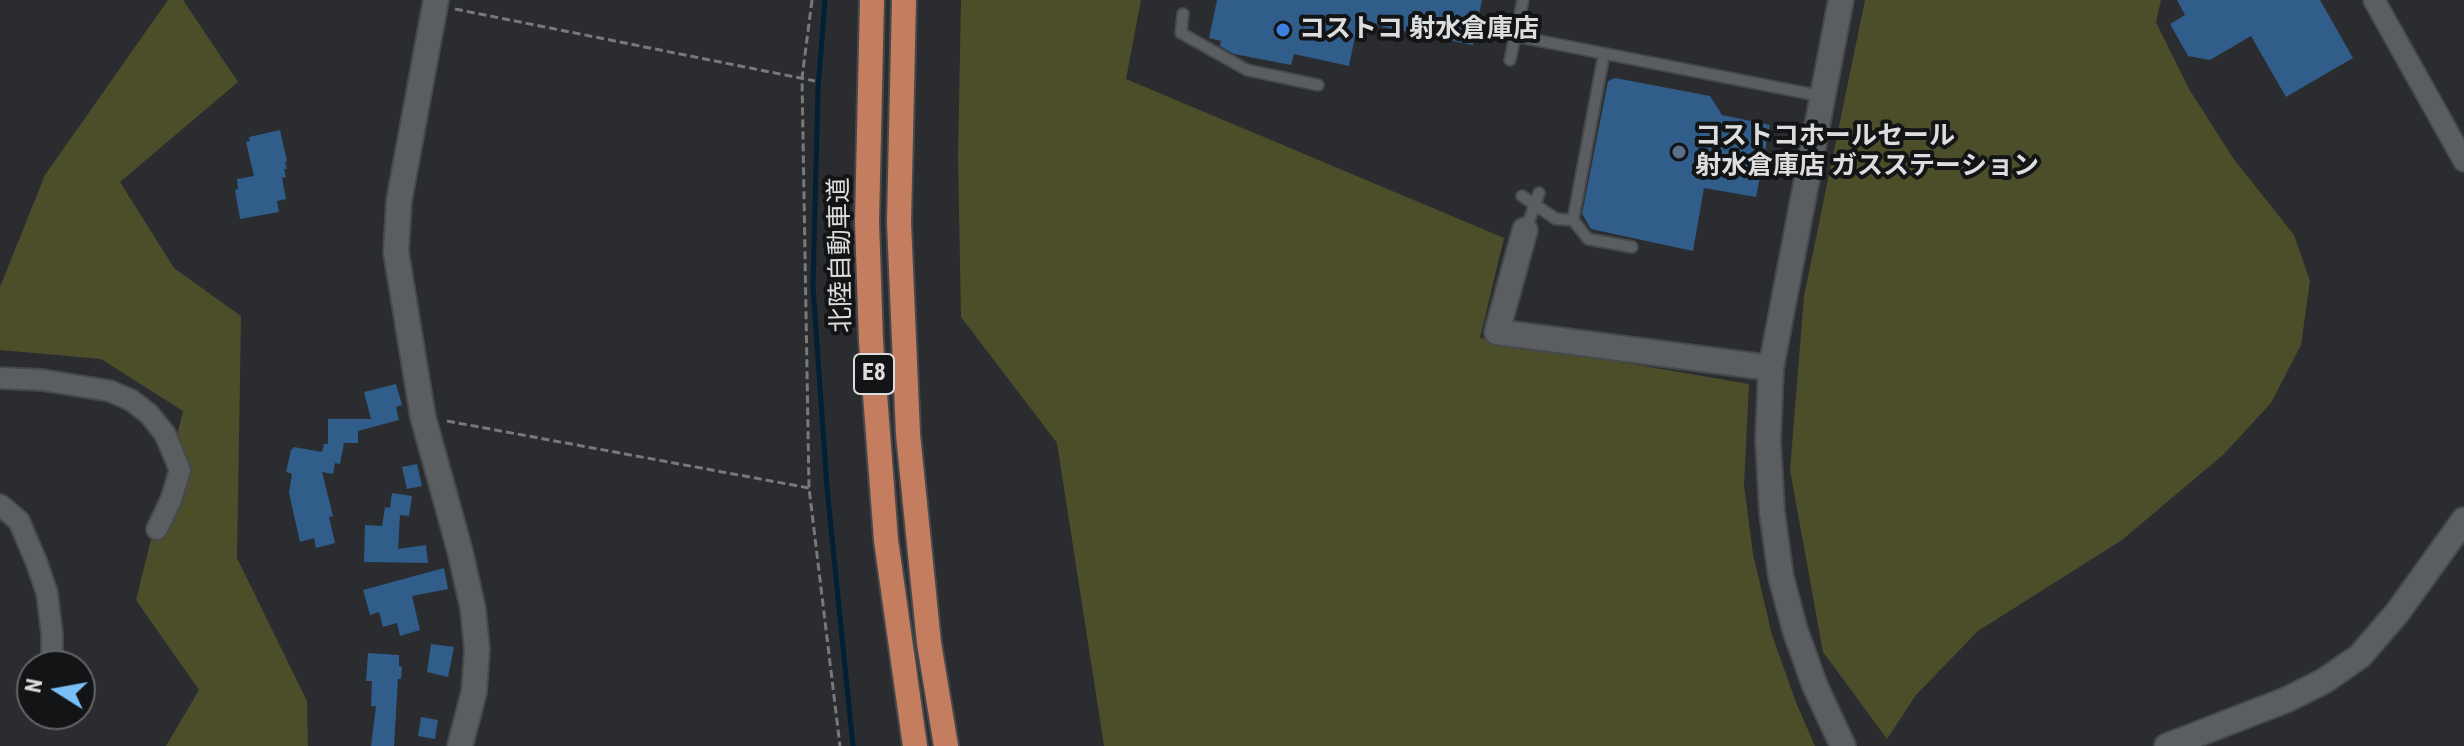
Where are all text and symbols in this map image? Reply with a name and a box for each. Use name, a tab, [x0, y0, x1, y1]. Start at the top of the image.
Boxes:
place label: コストコ 射水倉庫店	[1299, 14, 1539, 46]
marker: コストコ 射水倉庫店	[1274, 21, 1292, 39]
place label: コストコホールセール 射水倉庫店 ガスステーション	[1695, 121, 2039, 182]
marker: コストコホールセール 射水倉庫店 ガスステーション	[1670, 143, 1688, 161]
street label: 北陸自動車道	[825, 177, 859, 333]
road number: E8	[854, 354, 894, 394]
north arrow	[16, 650, 96, 730]
text: N	[20, 677, 47, 695]

